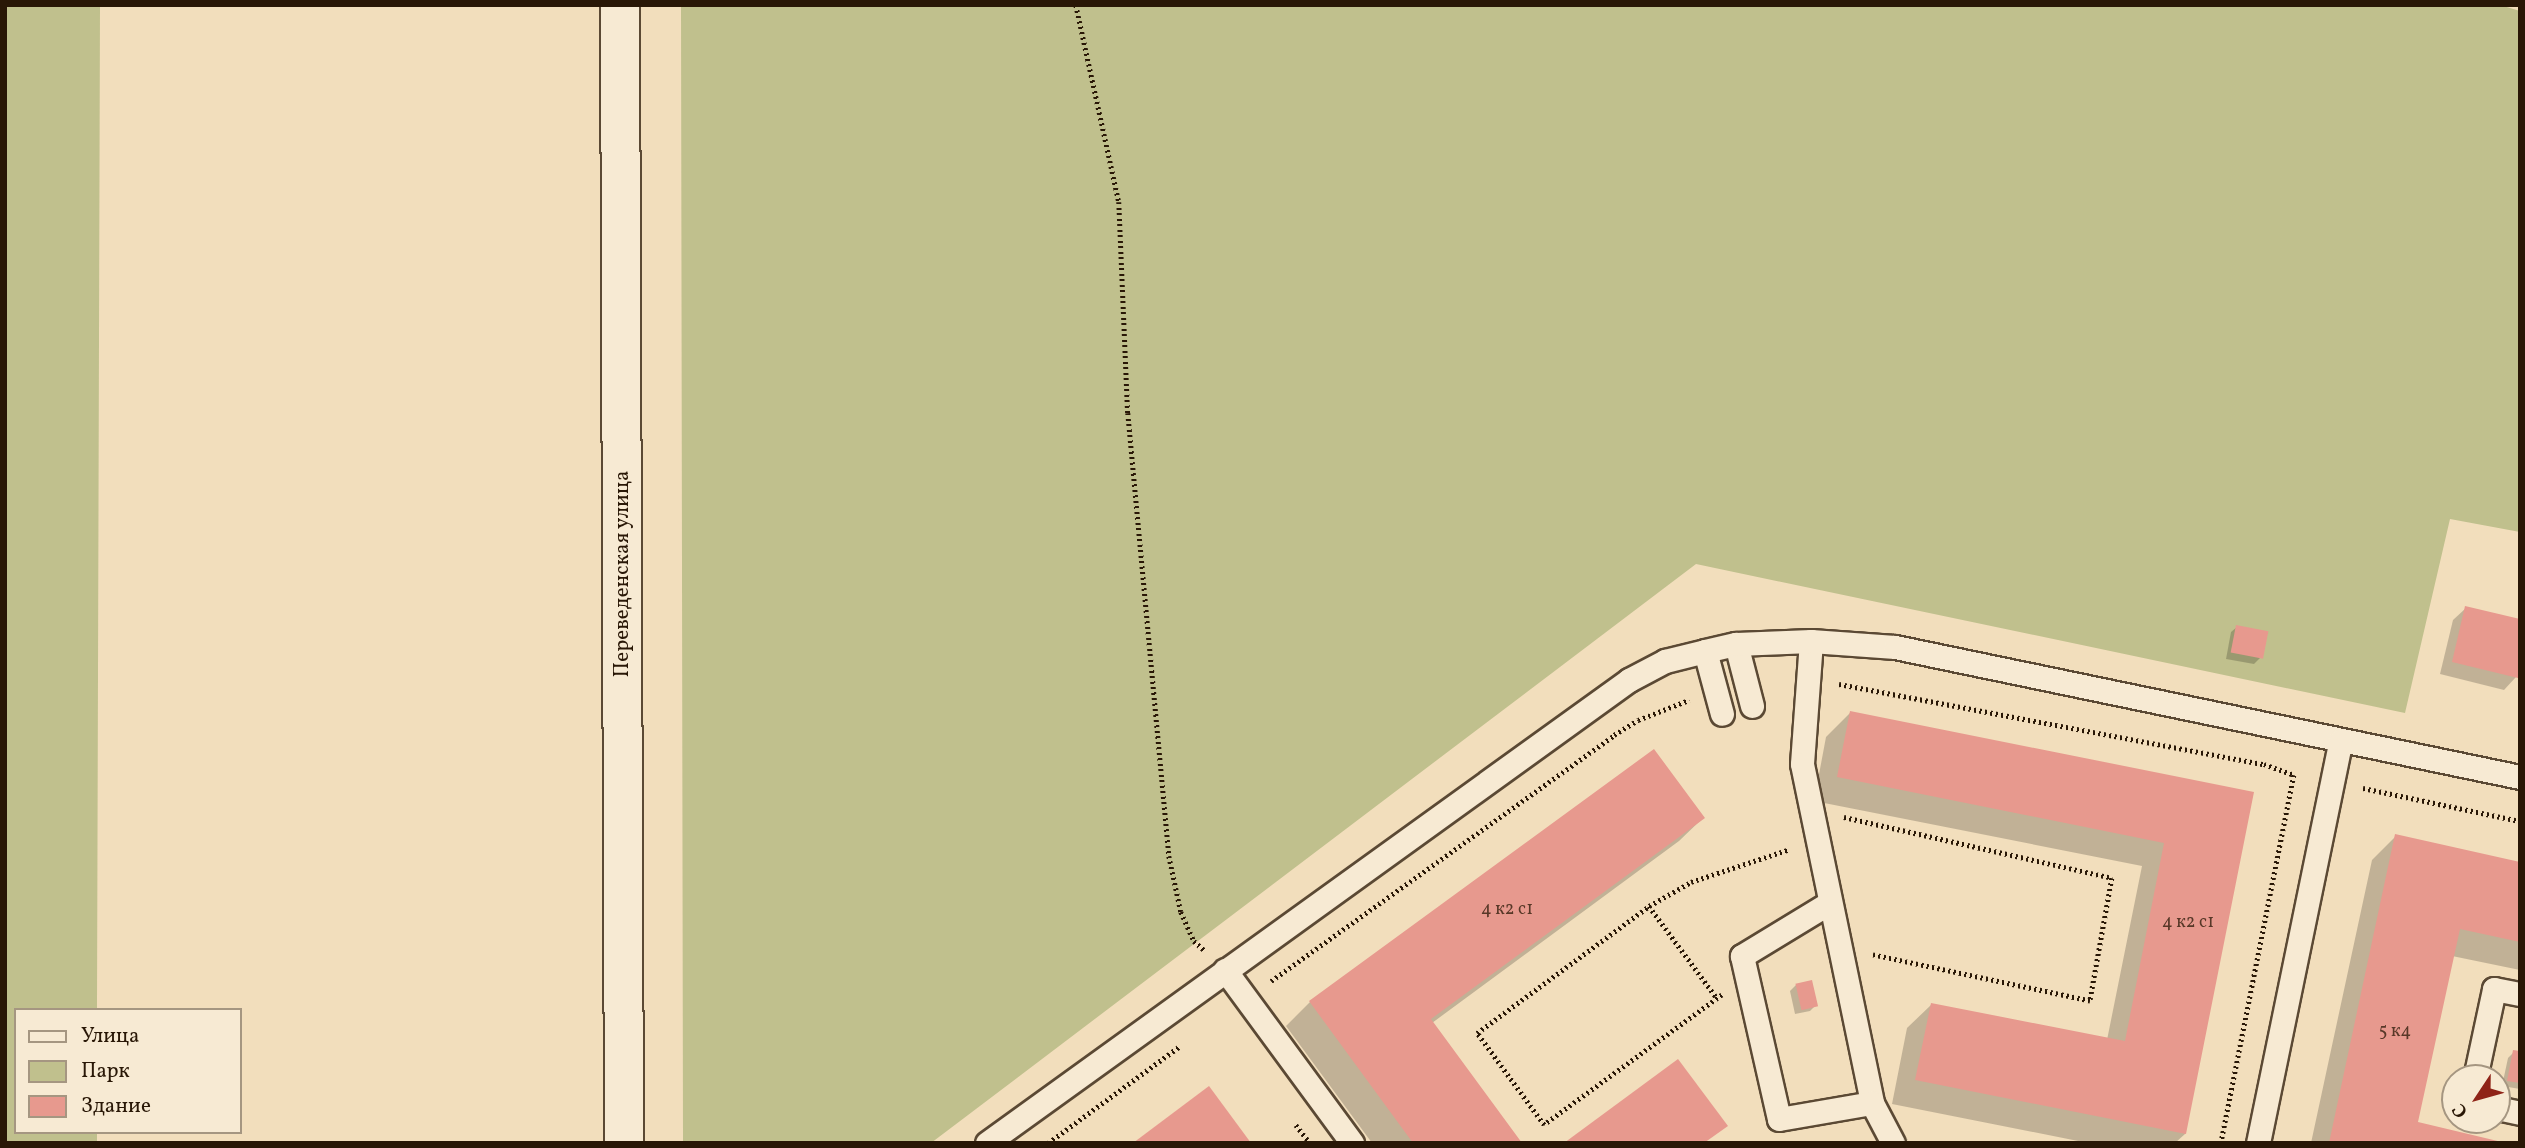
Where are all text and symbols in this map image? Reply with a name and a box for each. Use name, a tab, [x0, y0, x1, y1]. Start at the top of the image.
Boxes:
street label: Переведенская улица	[610, 470, 636, 678]
house number: 4 к2 с1	[1481, 899, 1533, 921]
house number: 4 к2 с1	[2162, 912, 2214, 934]
legend	[14, 1008, 242, 1134]
house number: 5 к4	[2379, 1021, 2411, 1043]
text: Улица	[81, 1022, 139, 1051]
text: Парк	[81, 1057, 130, 1086]
north arrow	[2441, 1064, 2511, 1134]
text: Здание	[81, 1092, 151, 1121]
text: С	[2447, 1098, 2475, 1123]

